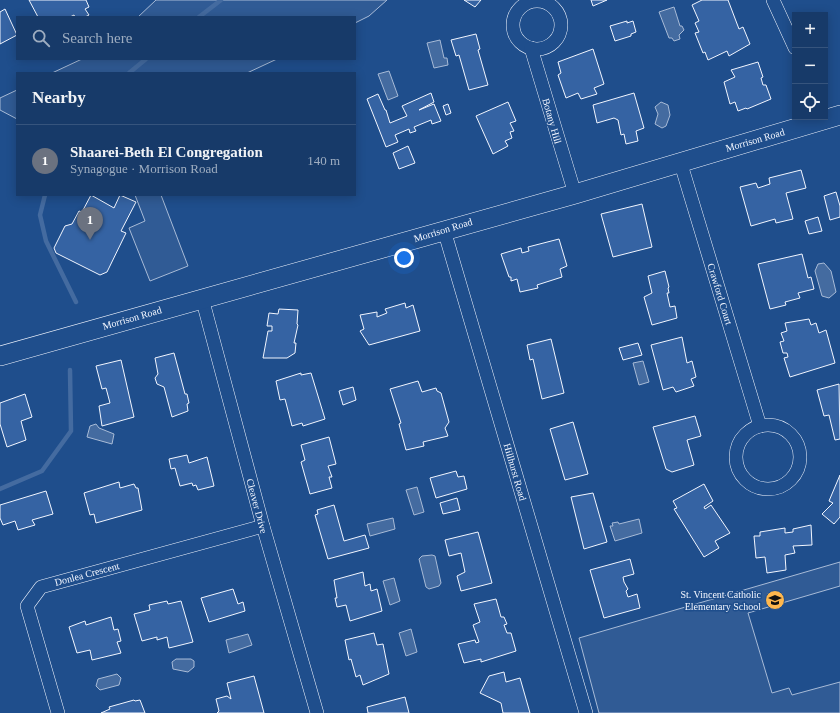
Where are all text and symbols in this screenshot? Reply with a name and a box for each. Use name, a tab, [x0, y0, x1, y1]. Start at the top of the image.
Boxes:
map controls	[792, 12, 828, 120]
button: +	[792, 12, 828, 48]
search box	[16, 16, 356, 60]
icon: search	[30, 27, 52, 49]
text: Search here	[62, 30, 132, 46]
button: −	[792, 48, 828, 84]
button: locate	[792, 84, 828, 120]
text: Nearby	[32, 88, 86, 107]
street label: Botany Hill	[540, 97, 564, 145]
street label: Morrison Road	[724, 126, 786, 154]
text: Shaarei-Beth El Congregation	[70, 144, 263, 160]
text: 1	[42, 153, 48, 168]
text: 140 m	[307, 153, 340, 168]
text: Synagogue · Morrison Road	[70, 161, 218, 176]
pin: 1	[77, 207, 103, 240]
street label: Morrison Road	[412, 216, 474, 244]
your location	[394, 248, 414, 268]
street label: Crawford Court	[705, 262, 735, 326]
street label: Morrison Road	[101, 304, 163, 332]
street label: Hillhurst Road	[502, 442, 528, 502]
street label: Cleaver Drive	[244, 477, 270, 535]
street label: Donlea Crescent	[54, 560, 121, 588]
place label: St. Vincent Catholic Elementary School	[680, 589, 762, 612]
school or university icon: St. Vincent Catholic Elementary School	[764, 589, 786, 611]

